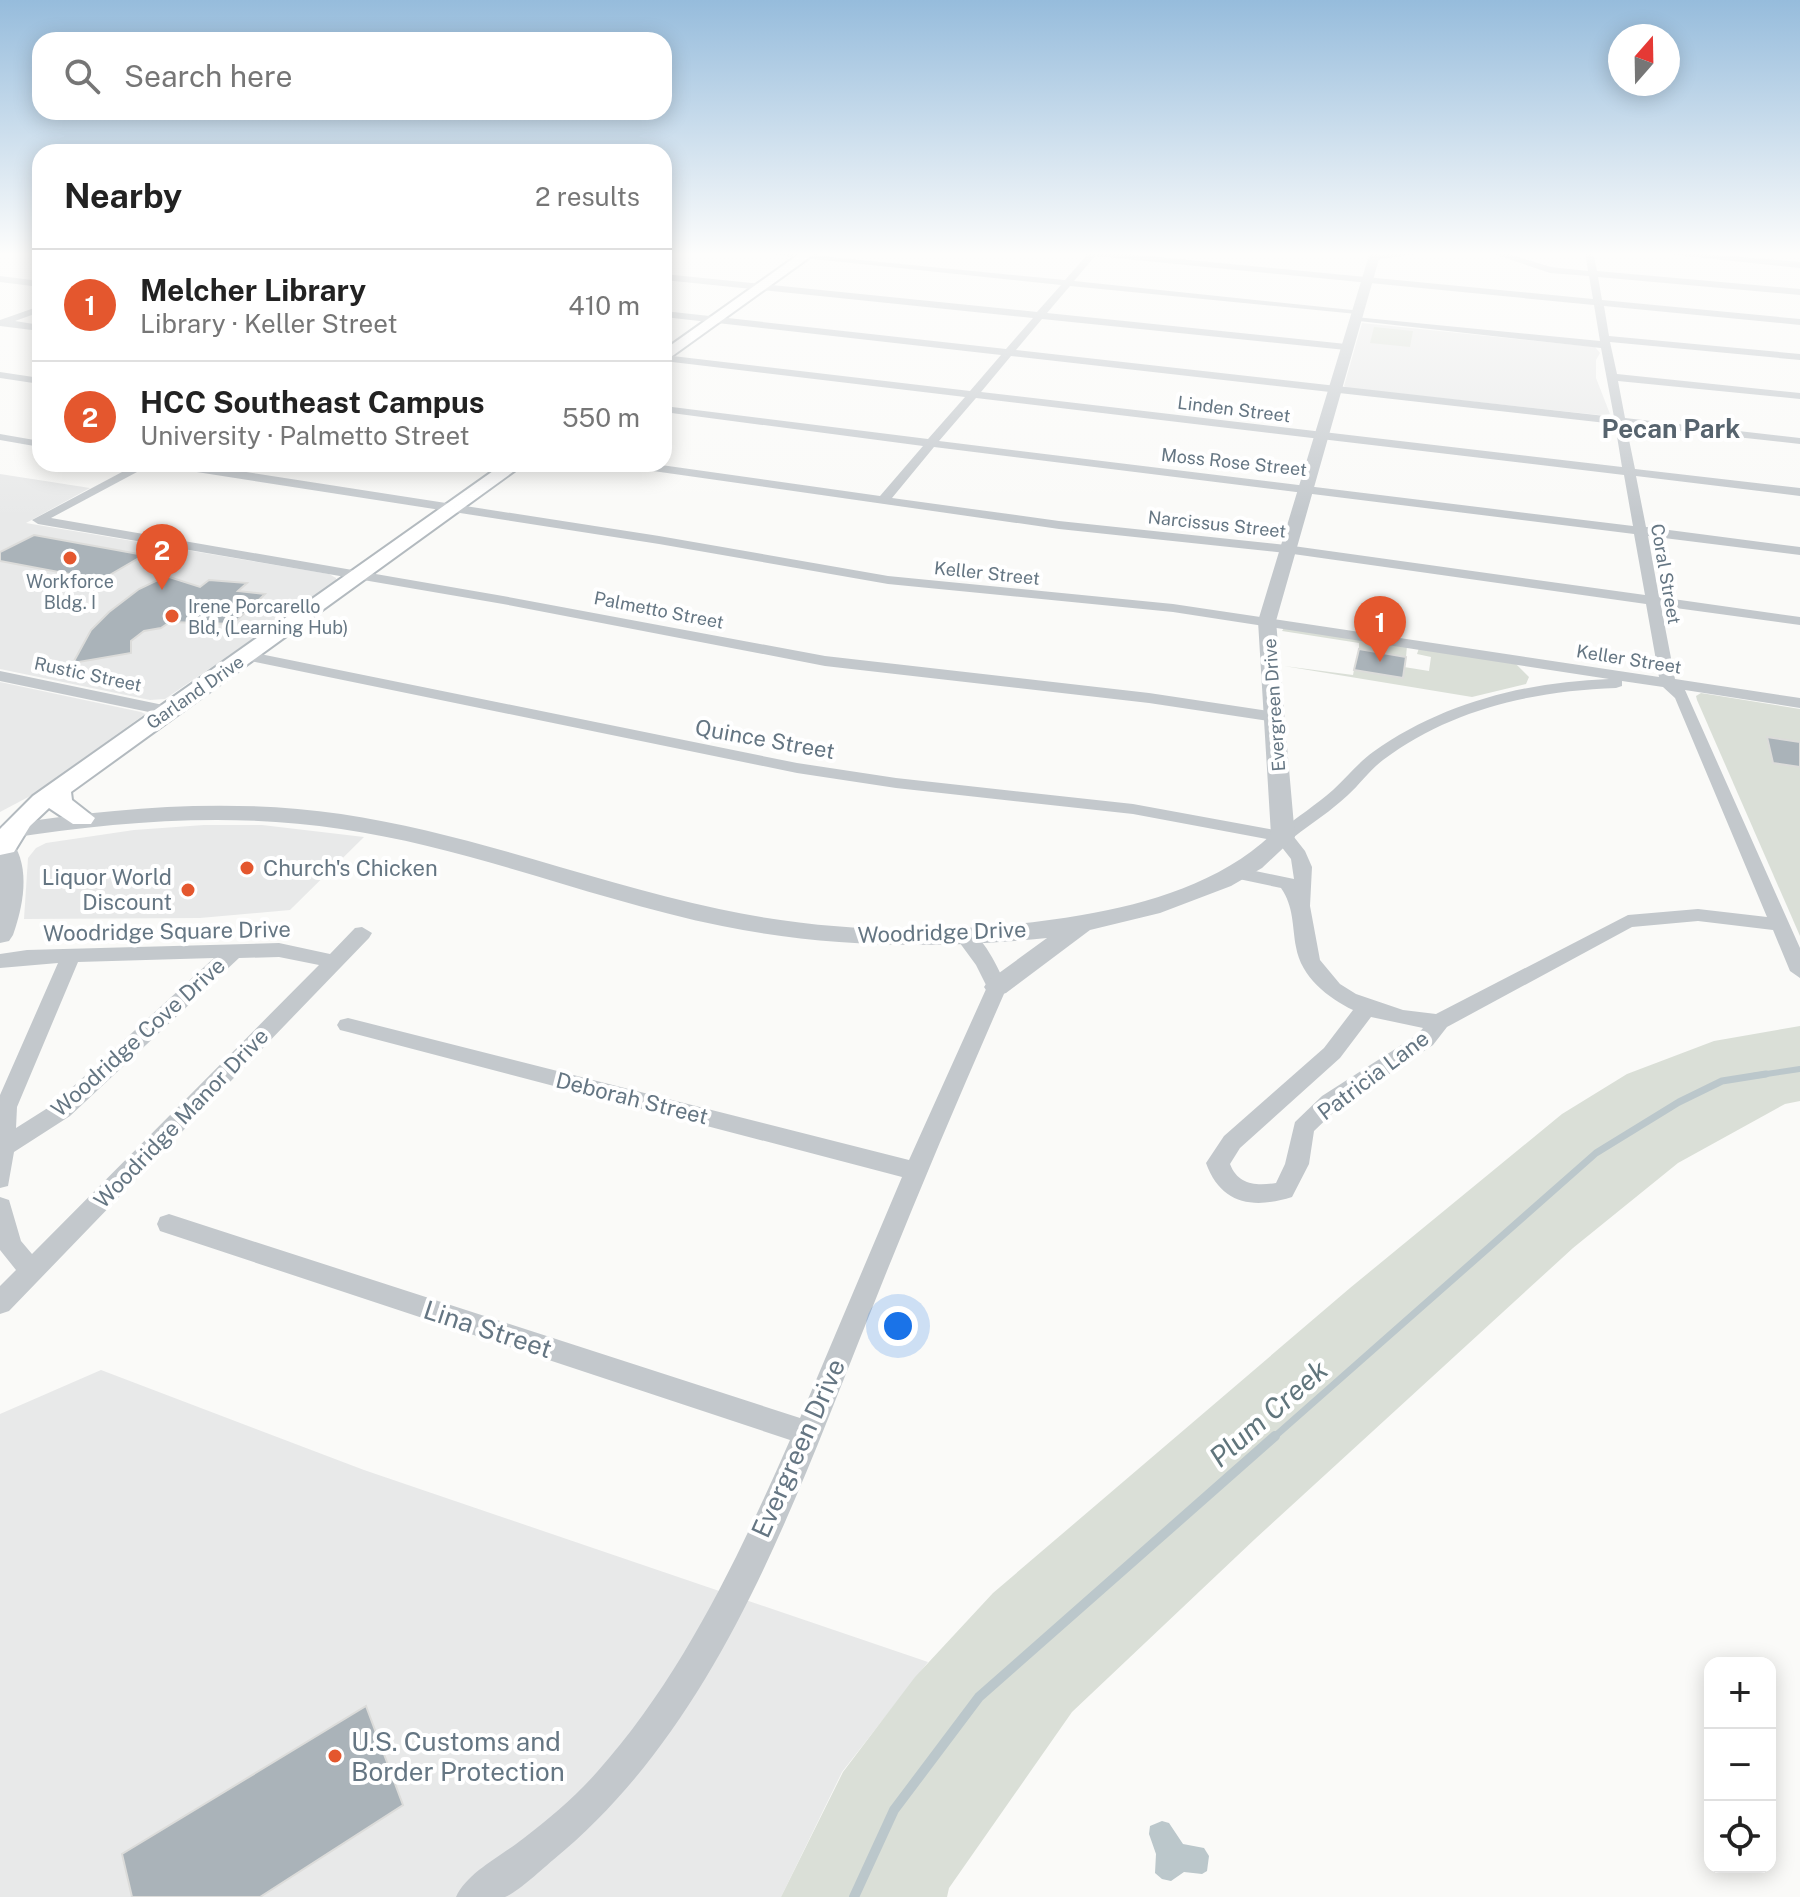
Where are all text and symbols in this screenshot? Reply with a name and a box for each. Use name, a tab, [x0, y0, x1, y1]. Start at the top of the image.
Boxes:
north arrow	[1608, 24, 1680, 96]
search box	[32, 32, 672, 120]
icon: search	[60, 54, 104, 98]
text: Search here	[124, 58, 292, 94]
text: Nearby	[64, 176, 182, 216]
text: 2 results	[535, 181, 640, 212]
text: Melcher Library	[140, 272, 366, 308]
text: 1	[84, 290, 96, 321]
text: 410 m	[568, 290, 640, 321]
text: Library · Keller Street	[140, 308, 398, 339]
text: HCC Southeast Campus	[140, 384, 485, 420]
street label: Linden Street	[1176, 392, 1292, 426]
text: 2	[82, 402, 98, 433]
text: 550 m	[562, 402, 640, 433]
district label: Pecan Park	[1602, 413, 1740, 444]
text: University · Palmetto Street	[140, 420, 470, 451]
street label: Moss Rose Street	[1160, 444, 1308, 480]
street label: Narcissus Street	[1147, 506, 1287, 542]
street label: Coral Street	[1647, 522, 1685, 626]
pin: 2	[136, 524, 188, 590]
marker: Workforce Bldg. I	[61, 549, 79, 567]
street label: Keller Street	[933, 557, 1041, 589]
place label: Workforce Bldg. I	[26, 571, 114, 613]
street label: Palmetto Street	[592, 587, 726, 633]
place label: Irene Porcarello Bld, (Learning Hub)	[188, 596, 348, 638]
pin: 1	[1354, 596, 1406, 662]
marker: Irene Porcarello Bld, (Learning Hub)	[163, 607, 181, 625]
street label: Evergreen Drive	[1259, 638, 1289, 772]
street label: Keller Street	[1575, 640, 1683, 678]
street label: Garland Drive	[142, 651, 248, 733]
street label: Rustic Street	[32, 652, 144, 696]
street label: Quince Street	[693, 714, 837, 764]
place label: Church's Chicken	[263, 855, 438, 881]
marker: Church's Chicken	[238, 859, 256, 877]
place label: Liquor World Discount	[42, 864, 172, 915]
marker: Liquor World Discount	[179, 881, 197, 899]
street label: Woodridge Square Drive	[43, 916, 291, 946]
street label: Woodridge Drive	[857, 916, 1027, 948]
street label: Woodridge Cove Drive	[46, 952, 230, 1122]
street label: Woodridge Manor Drive	[88, 1023, 274, 1213]
street label: Patricia Lane	[1312, 1025, 1434, 1125]
street label: Deborah Street	[553, 1067, 711, 1129]
street label: Lina Street	[420, 1294, 556, 1364]
your location	[878, 1306, 918, 1346]
water label: Plum Creek	[1202, 1353, 1334, 1473]
street label: Evergreen Drive	[745, 1354, 851, 1542]
map controls	[1704, 1657, 1776, 1873]
button: +	[1704, 1657, 1776, 1729]
place label: U.S. Customs and Border Protection	[351, 1726, 565, 1787]
button: −	[1704, 1729, 1776, 1801]
marker: U.S. Customs and Border Protection	[326, 1747, 344, 1765]
button: locate	[1704, 1801, 1776, 1873]

